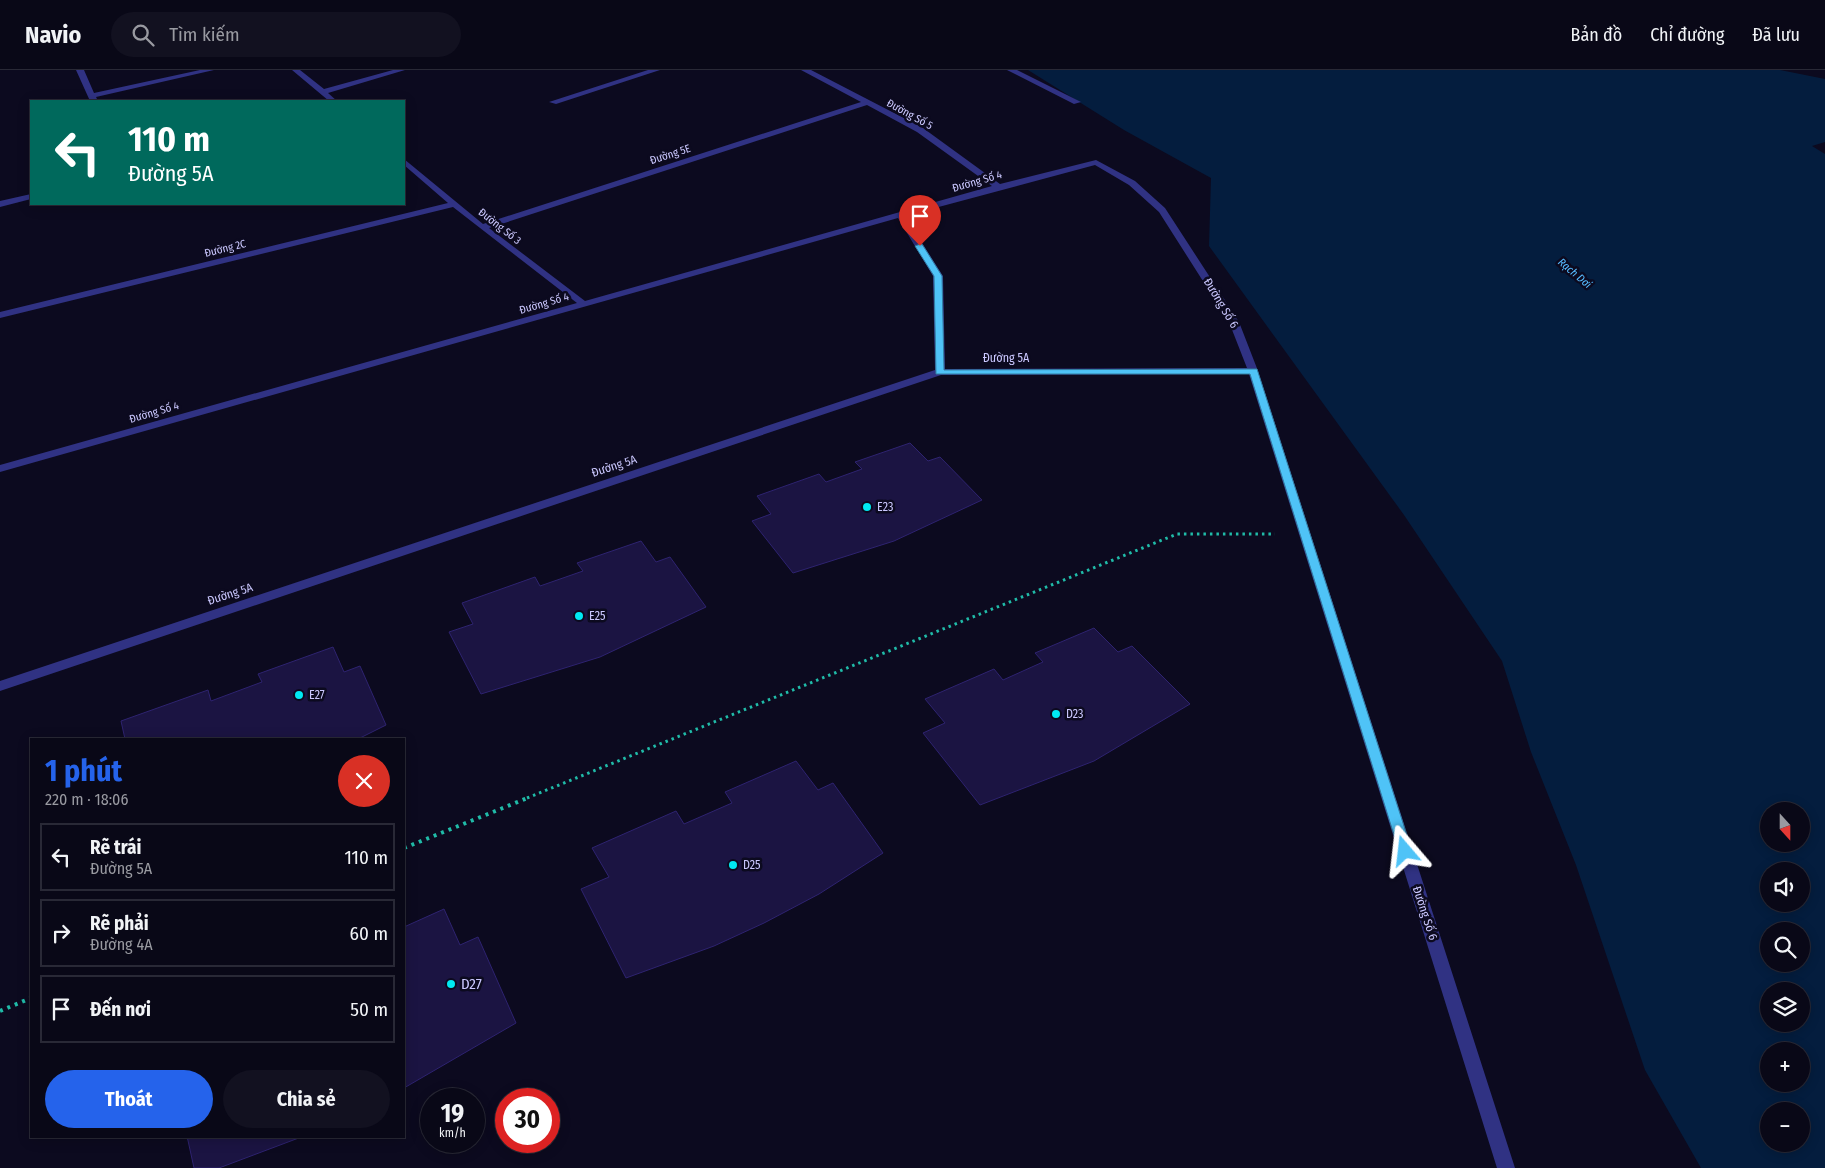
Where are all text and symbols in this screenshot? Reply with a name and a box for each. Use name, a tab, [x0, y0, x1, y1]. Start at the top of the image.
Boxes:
search box	[111, 12, 461, 57]
text: Navio	[25, 21, 81, 49]
icon: search	[129, 21, 157, 49]
text: Tìm kiếm	[169, 23, 240, 46]
text: Bản đồ	[1571, 24, 1622, 46]
text: Chỉ đường	[1650, 24, 1724, 46]
text: Đã lưu	[1752, 24, 1800, 46]
street label: Đường Số 5	[884, 96, 935, 132]
text: 110 m	[128, 118, 210, 160]
icon: left	[45, 120, 110, 185]
street label: Đường 5E	[648, 142, 692, 167]
text: Đường 5A	[128, 160, 213, 187]
street label: Đường Số 4	[951, 168, 1004, 195]
pin	[899, 195, 941, 246]
icon: arrive	[906, 202, 934, 230]
street label: Đường Số 3	[476, 206, 524, 247]
street label: Đường 2C	[203, 237, 248, 260]
water label: Rạch Dơi	[1555, 256, 1594, 291]
street label: Đường Số 6	[1201, 275, 1242, 331]
street label: Đường Số 4	[518, 290, 571, 317]
street label: Đường 5A	[983, 351, 1030, 365]
street label: Đường Số 4	[128, 399, 181, 426]
street label: Đường 5A	[590, 452, 639, 480]
place label: E23	[877, 500, 893, 514]
marker: E23	[861, 501, 873, 513]
street label: Đường 5A	[206, 580, 255, 608]
place label: E25	[589, 609, 606, 623]
marker: E25	[573, 610, 585, 622]
place label: E27	[309, 688, 325, 702]
marker: E27	[293, 689, 305, 701]
place label: D23	[1066, 707, 1083, 721]
marker: D23	[1050, 708, 1062, 720]
text: 1 phút	[45, 753, 122, 789]
button: close	[338, 755, 390, 807]
text: 220 m · 18:06	[45, 790, 128, 809]
north arrow	[1760, 802, 1810, 852]
map controls	[1760, 802, 1810, 1152]
position arrow	[1378, 824, 1430, 876]
text: Rẽ trái	[90, 836, 141, 859]
icon: left	[47, 843, 75, 871]
text: 110 m	[344, 846, 388, 869]
place label: D25	[743, 858, 761, 872]
text: Đường 5A	[90, 859, 152, 878]
marker: D25	[727, 859, 739, 871]
button: sound	[1760, 862, 1810, 912]
street label: Đường Số 6	[1410, 884, 1441, 942]
text: Rẽ phải	[90, 912, 149, 935]
icon: right	[47, 919, 75, 947]
text: 60 m	[350, 922, 388, 945]
button: search	[1760, 922, 1810, 972]
text: Đường 4A	[90, 935, 153, 954]
place label: D27	[461, 975, 482, 993]
marker: D27	[445, 978, 457, 990]
button: layers	[1760, 982, 1810, 1032]
icon: arrive	[47, 995, 75, 1023]
text: Đến nơi	[90, 998, 151, 1021]
text: 50 m	[350, 998, 388, 1021]
button: +	[1760, 1042, 1810, 1092]
button: Thoát	[45, 1070, 213, 1128]
button: Chia sẻ	[223, 1070, 390, 1128]
speed limit sign: 30	[495, 1088, 560, 1153]
text: 19	[441, 1099, 464, 1129]
button: −	[1760, 1102, 1810, 1152]
text: km/h	[439, 1126, 466, 1140]

